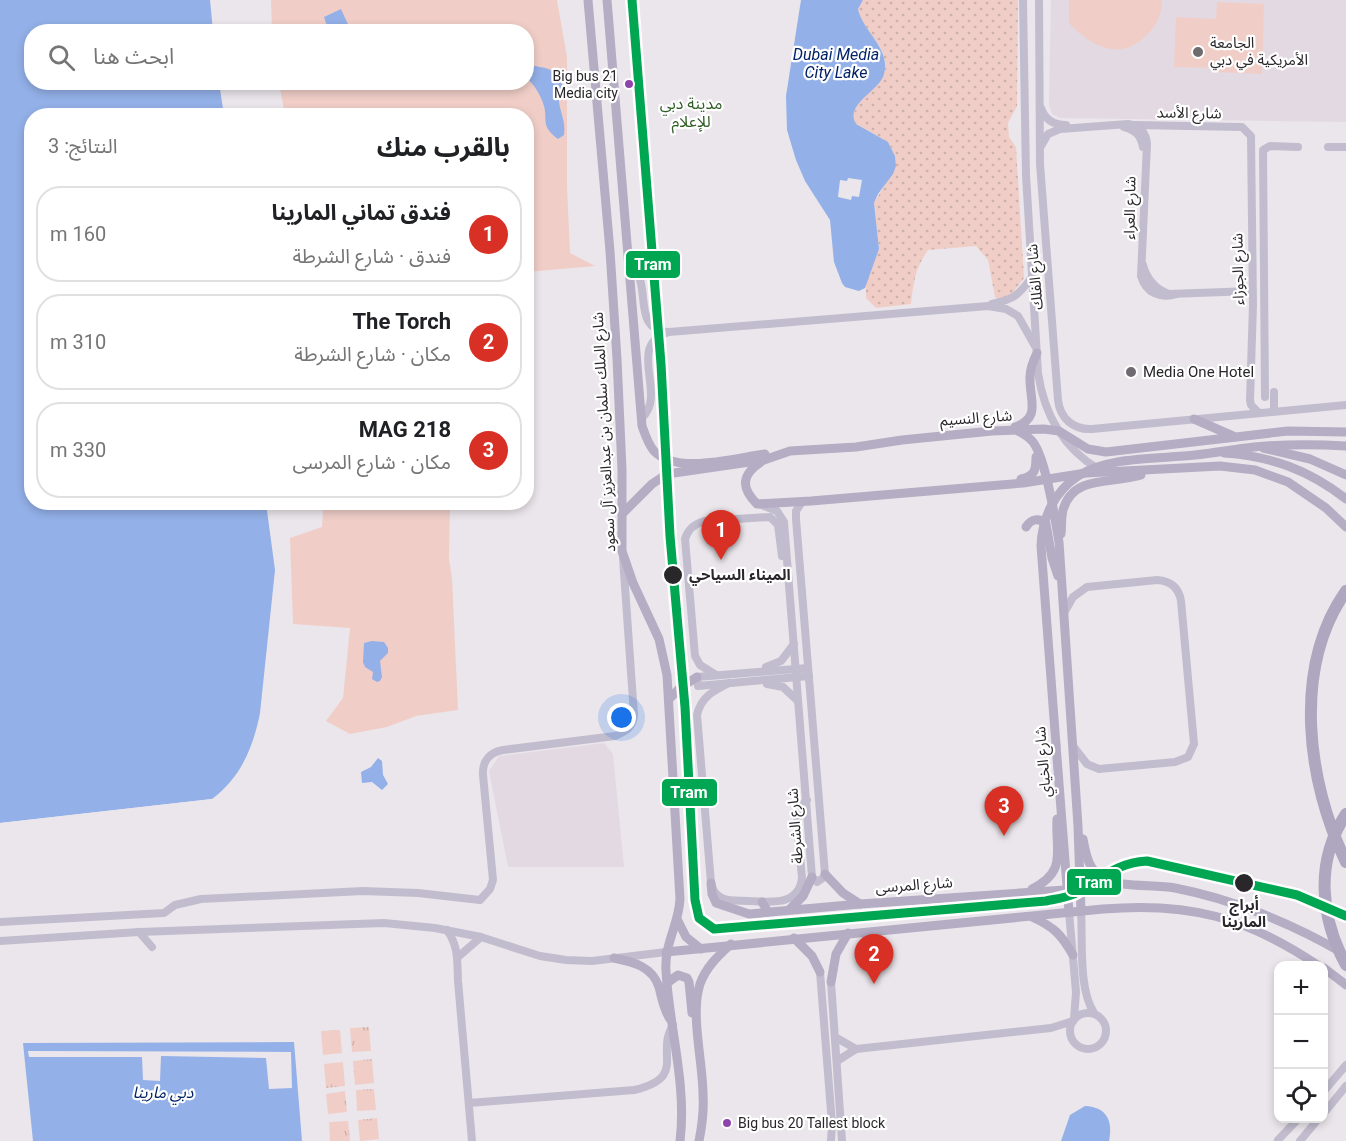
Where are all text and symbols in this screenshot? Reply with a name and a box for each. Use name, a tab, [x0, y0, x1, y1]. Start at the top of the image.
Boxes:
search box	[24, 24, 534, 90]
place label: الجامعة الأمريكية في دبي	[1210, 34, 1308, 71]
icon: search	[45, 41, 78, 74]
text: ابحث هنا	[93, 44, 174, 69]
water label: Dubai Media City Lake	[793, 45, 879, 82]
marker: الجامعة الأمريكية في دبي	[1191, 45, 1205, 59]
place label: Big bus 21 Media city	[553, 68, 618, 101]
marker: Big bus 21 Media city	[623, 78, 635, 90]
district label: مدينة دبي للإعلام	[660, 94, 722, 134]
street label: شارع الأسد	[1156, 103, 1222, 126]
text: بالقرب منك	[377, 132, 510, 162]
text: النتائج: 3	[48, 134, 118, 158]
street label: شارع العراء	[1120, 176, 1143, 240]
text: فندق تماني المارينا	[271, 200, 451, 225]
text: 160 m	[50, 222, 106, 246]
text: 1	[483, 222, 494, 246]
street label: شارع الجوزاء	[1228, 233, 1251, 305]
street label: شارع الفلك	[1023, 243, 1050, 311]
text: فندق · شارع الشرطة	[292, 244, 451, 268]
line badge: Tram	[625, 250, 681, 279]
text: Tram	[634, 255, 672, 274]
text: The Torch	[352, 309, 451, 334]
street label: شارع الملك سلمان بن عبدالعزيز آل سعود	[589, 311, 622, 552]
text: 310 m	[50, 330, 106, 354]
text: 2	[483, 330, 494, 354]
text: مكان · شارع الشرطة	[294, 342, 451, 366]
place label: Media One Hotel	[1143, 363, 1254, 381]
marker: Media One Hotel	[1124, 365, 1138, 379]
street label: شارع النسيم	[939, 406, 1013, 432]
text: MAG 218	[359, 417, 451, 442]
text: 330 m	[50, 438, 106, 462]
text: 3	[483, 438, 494, 462]
text: مكان · شارع المرسى	[292, 450, 451, 474]
pin: 1	[702, 510, 740, 560]
marker: الميناء السياحي	[662, 564, 684, 586]
place label: الميناء السياحي	[689, 566, 791, 586]
your location	[607, 703, 636, 732]
street label: شارع الخياي	[1031, 725, 1058, 798]
line badge: Tram	[661, 778, 718, 807]
text: Tram	[670, 783, 708, 802]
pin: 3	[984, 786, 1024, 836]
street label: شارع الشرطة	[783, 787, 810, 865]
line badge: Tram	[1066, 868, 1122, 896]
marker: أبراج المارينا	[1233, 872, 1255, 894]
street label: شارع المرسى	[875, 873, 954, 900]
text: Tram	[1075, 873, 1113, 892]
place label: أبراج المارينا	[1222, 895, 1266, 931]
pin: 2	[854, 934, 894, 984]
map controls	[1274, 961, 1328, 1123]
button: +	[1274, 961, 1328, 1015]
button: −	[1274, 1015, 1328, 1069]
button: locate	[1274, 1069, 1328, 1123]
water label: دبي مارينا	[132, 1083, 194, 1106]
place label: Big bus 20 Tallest block	[738, 1115, 886, 1131]
marker: Big bus 20 Tallest block	[721, 1117, 733, 1129]

